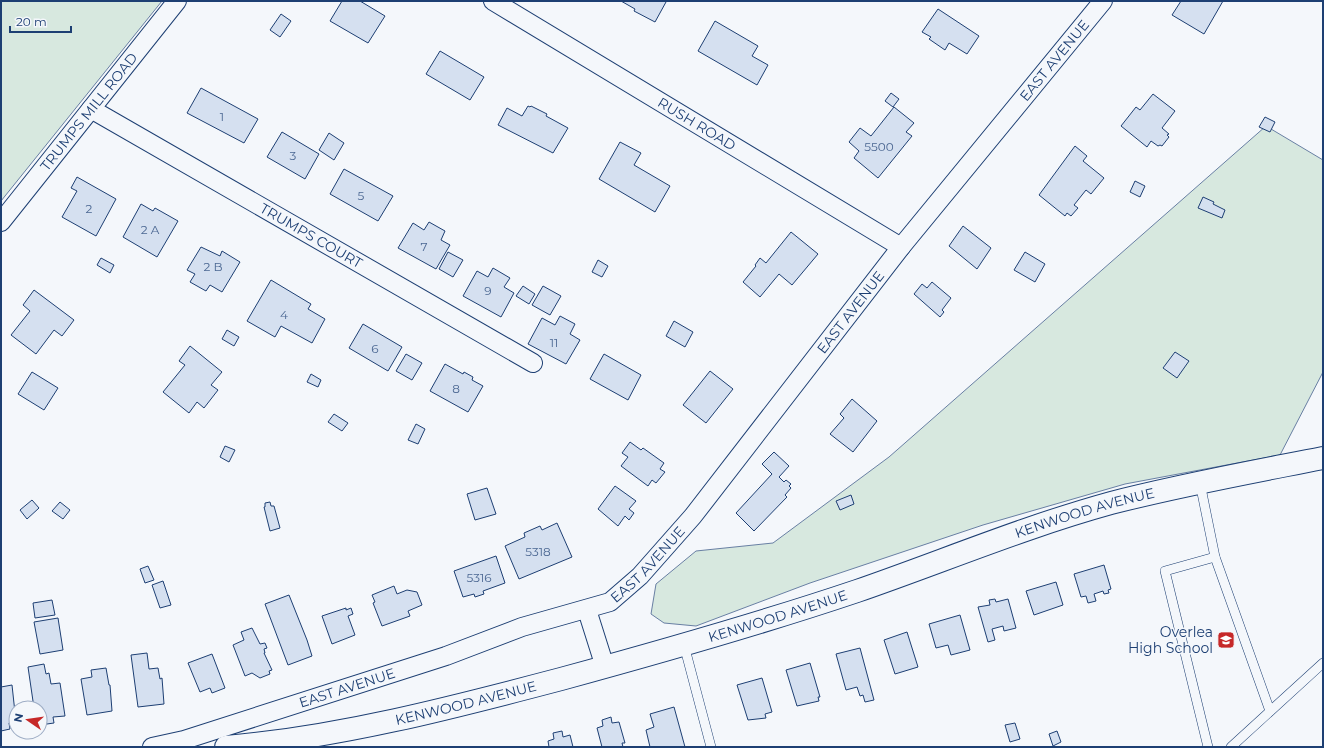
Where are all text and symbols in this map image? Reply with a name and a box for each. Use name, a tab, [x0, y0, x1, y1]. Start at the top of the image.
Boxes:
scale bar	[10, 8, 71, 34]
text: 20 m	[16, 14, 47, 29]
street label: EAST AVENUE	[1016, 16, 1093, 105]
street label: TRUMPS MILL ROAD	[36, 49, 141, 174]
street label: RUSH ROAD	[654, 93, 739, 154]
house number: 1	[220, 109, 224, 124]
house number: 5500	[864, 139, 894, 154]
house number: 3	[290, 148, 297, 163]
house number: 5	[358, 188, 365, 203]
street label: TRUMPS COURT	[257, 199, 366, 272]
house number: 2	[86, 201, 93, 216]
house number: 2 A	[141, 222, 160, 237]
house number: 7	[420, 239, 428, 254]
house number: 2 B	[203, 259, 223, 274]
street label: EAST AVENUE	[813, 267, 888, 357]
house number: 9	[484, 283, 492, 298]
house number: 4	[280, 307, 288, 322]
house number: 11	[550, 335, 558, 350]
house number: 6	[371, 341, 379, 356]
house number: 8	[452, 381, 460, 396]
street label: KENWOOD AVENUE	[1012, 484, 1156, 542]
street label: EAST AVENUE	[607, 522, 689, 607]
house number: 5318	[525, 544, 551, 559]
house number: 5316	[466, 570, 492, 585]
street label: KENWOOD AVENUE	[706, 586, 850, 646]
place label: Overlea High School	[1128, 623, 1213, 657]
school or university icon: Overlea High School	[1216, 630, 1236, 650]
street label: EAST AVENUE	[297, 664, 397, 712]
street label: KENWOOD AVENUE	[393, 677, 538, 729]
north arrow	[8, 700, 48, 740]
text: N	[10, 712, 26, 724]

